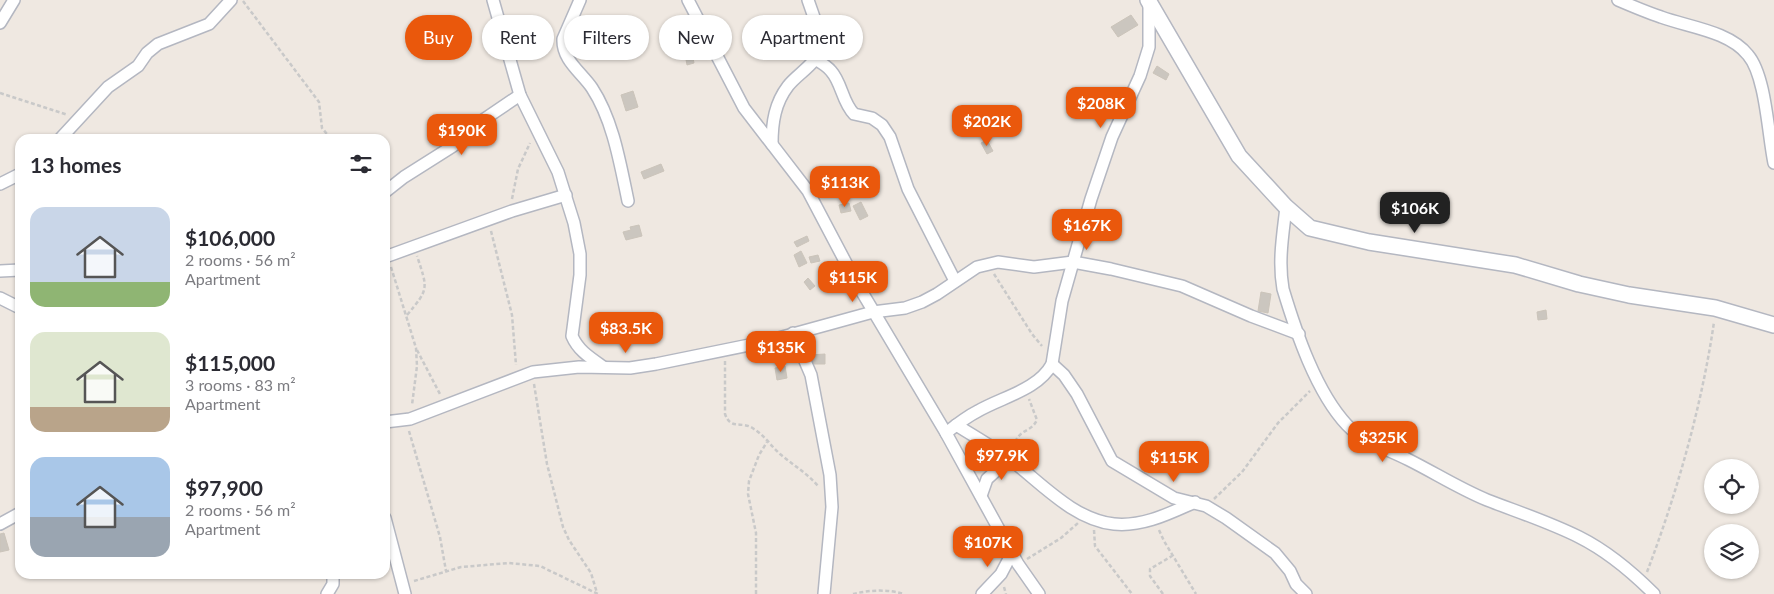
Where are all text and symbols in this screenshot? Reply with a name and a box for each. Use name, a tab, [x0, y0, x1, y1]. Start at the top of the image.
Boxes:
chip: Buy	[405, 15, 472, 60]
chip: Rent	[482, 15, 554, 60]
chip: Filters	[564, 15, 649, 60]
chip: New	[659, 15, 732, 60]
chip: Apartment	[742, 15, 863, 60]
pin: $208K	[1066, 86, 1136, 129]
text: $208K	[1077, 93, 1125, 112]
pin: $202K	[952, 104, 1022, 147]
text: $202K	[963, 111, 1011, 130]
pin: $190K	[427, 114, 497, 156]
text: $190K	[438, 120, 486, 139]
icon: filters	[347, 150, 375, 178]
text: 13 homes	[30, 152, 121, 177]
pin: $113K	[810, 166, 880, 208]
text: $113K	[821, 172, 869, 191]
pin: $106K	[1380, 192, 1450, 234]
text: $106K	[1391, 198, 1439, 217]
pin: $167K	[1052, 208, 1122, 251]
text: $167K	[1063, 215, 1111, 234]
text: $106,000	[185, 225, 275, 250]
icon: home	[70, 227, 130, 287]
text: 2 rooms · 56 m²	[185, 250, 296, 269]
pin: $115K	[818, 260, 888, 303]
text: $115K	[829, 267, 877, 286]
text: Apartment	[185, 269, 260, 288]
pin: $83.5K	[585, 312, 667, 354]
text: $83.5K	[600, 318, 652, 337]
pin: $135K	[746, 330, 816, 373]
text: $135K	[757, 337, 805, 356]
text: $115,000	[185, 350, 275, 375]
icon: home	[70, 352, 130, 412]
text: 3 rooms · 83 m²	[185, 375, 296, 394]
text: Apartment	[185, 394, 260, 413]
pin: $325K	[1348, 420, 1418, 463]
text: $325K	[1359, 427, 1407, 446]
pin: $97.9K	[961, 438, 1043, 481]
pin: $115K	[1139, 440, 1209, 483]
text: $97.9K	[976, 445, 1028, 464]
text: $115K	[1150, 447, 1198, 466]
map controls	[1704, 459, 1759, 579]
button: locate	[1704, 459, 1759, 514]
text: $97,900	[185, 475, 263, 500]
icon: home	[70, 477, 130, 537]
text: 2 rooms · 56 m²	[185, 500, 296, 519]
text: Apartment	[185, 519, 260, 538]
button: layers	[1704, 524, 1759, 579]
pin: $107K	[953, 526, 1023, 568]
text: $107K	[964, 532, 1012, 551]

